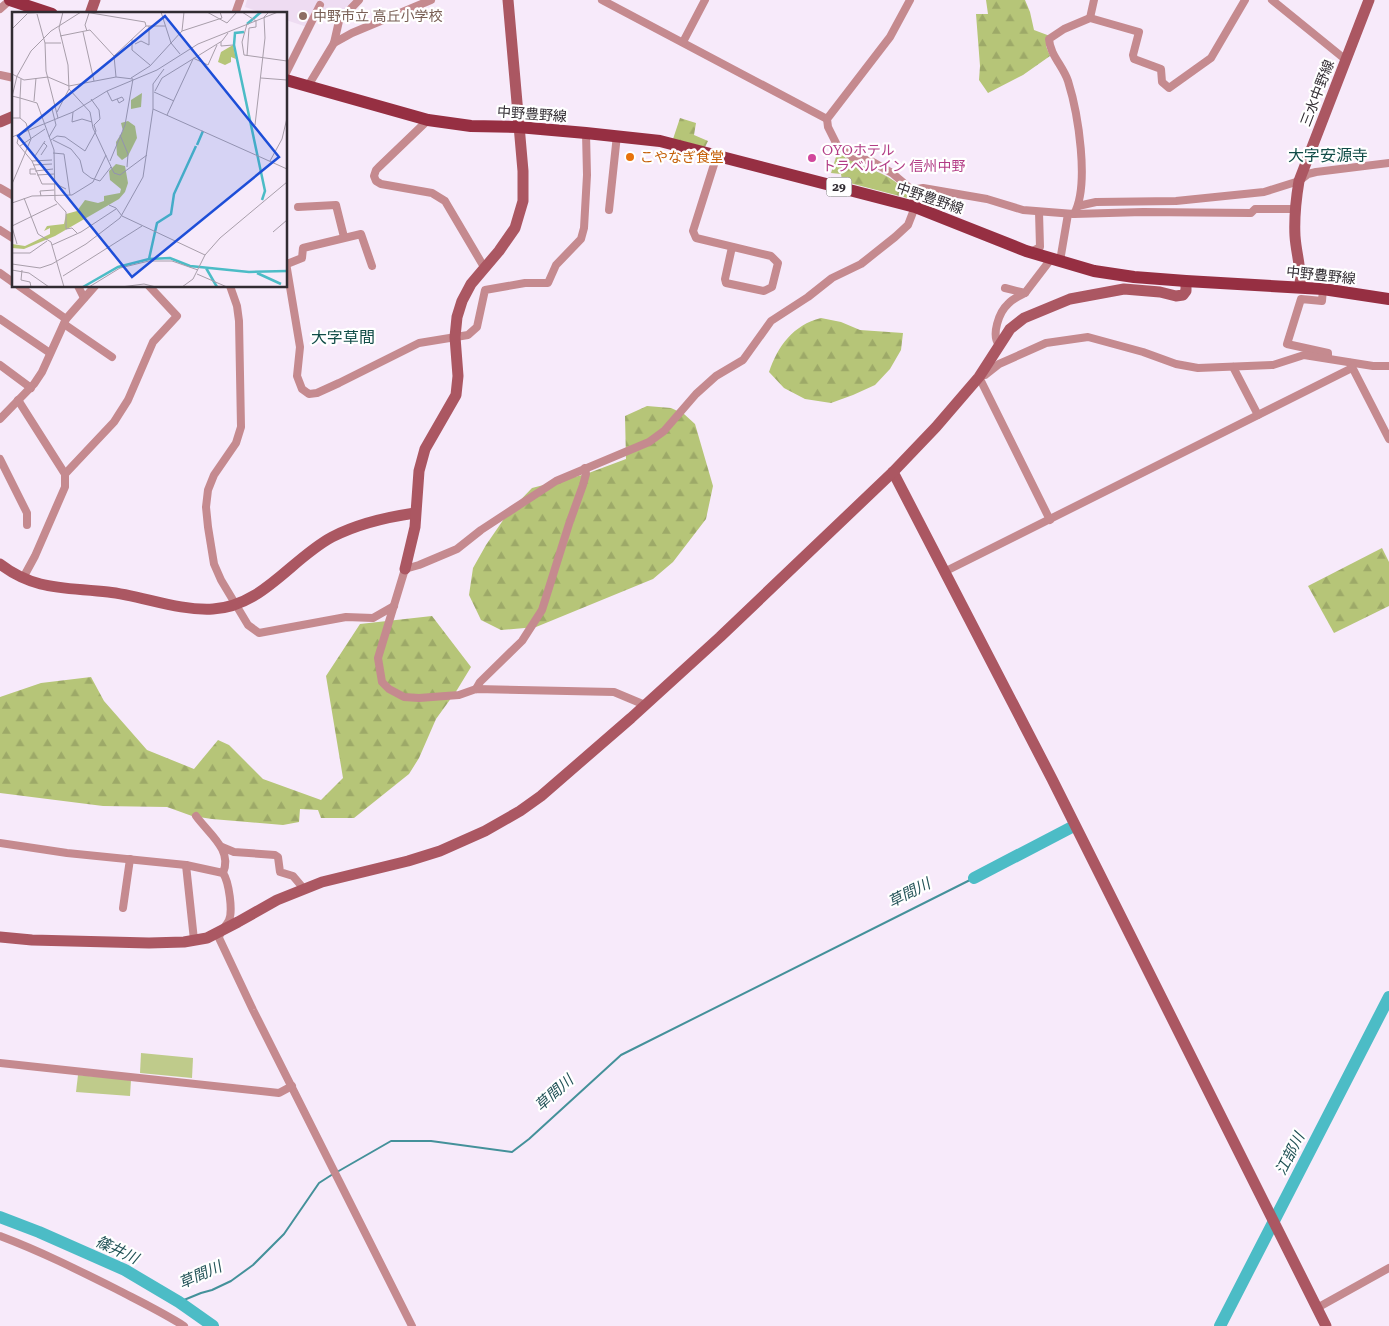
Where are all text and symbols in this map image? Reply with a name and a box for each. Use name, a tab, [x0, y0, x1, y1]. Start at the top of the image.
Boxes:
place label: 中野市立 高丘小学校	[313, 8, 443, 24]
marker: 中野市立 高丘小学校	[297, 10, 309, 22]
inset map	[12, 12, 288, 288]
street label: 三水中野線	[1297, 57, 1337, 129]
street label: 中野豊野線	[497, 104, 567, 124]
place label: OYOホテル トラベルイン 信州中野	[822, 142, 966, 174]
district label: 大字安源寺	[1288, 146, 1368, 165]
place label: こやなぎ食堂	[640, 149, 724, 165]
marker: こやなぎ食堂	[624, 151, 636, 163]
marker: OYOホテル トラベルイン 信州中野	[806, 152, 818, 164]
road number: 29	[826, 178, 852, 196]
street label: 中野豊野線	[894, 179, 966, 217]
street label: 中野豊野線	[1285, 263, 1357, 287]
district label: 大字草間	[311, 328, 375, 347]
water label: 草間川	[885, 874, 935, 911]
water label: 草間川	[531, 1070, 578, 1115]
water label: 江部川	[1272, 1128, 1309, 1178]
water label: 篠井川	[93, 1232, 143, 1269]
water label: 草間川	[176, 1257, 226, 1292]

